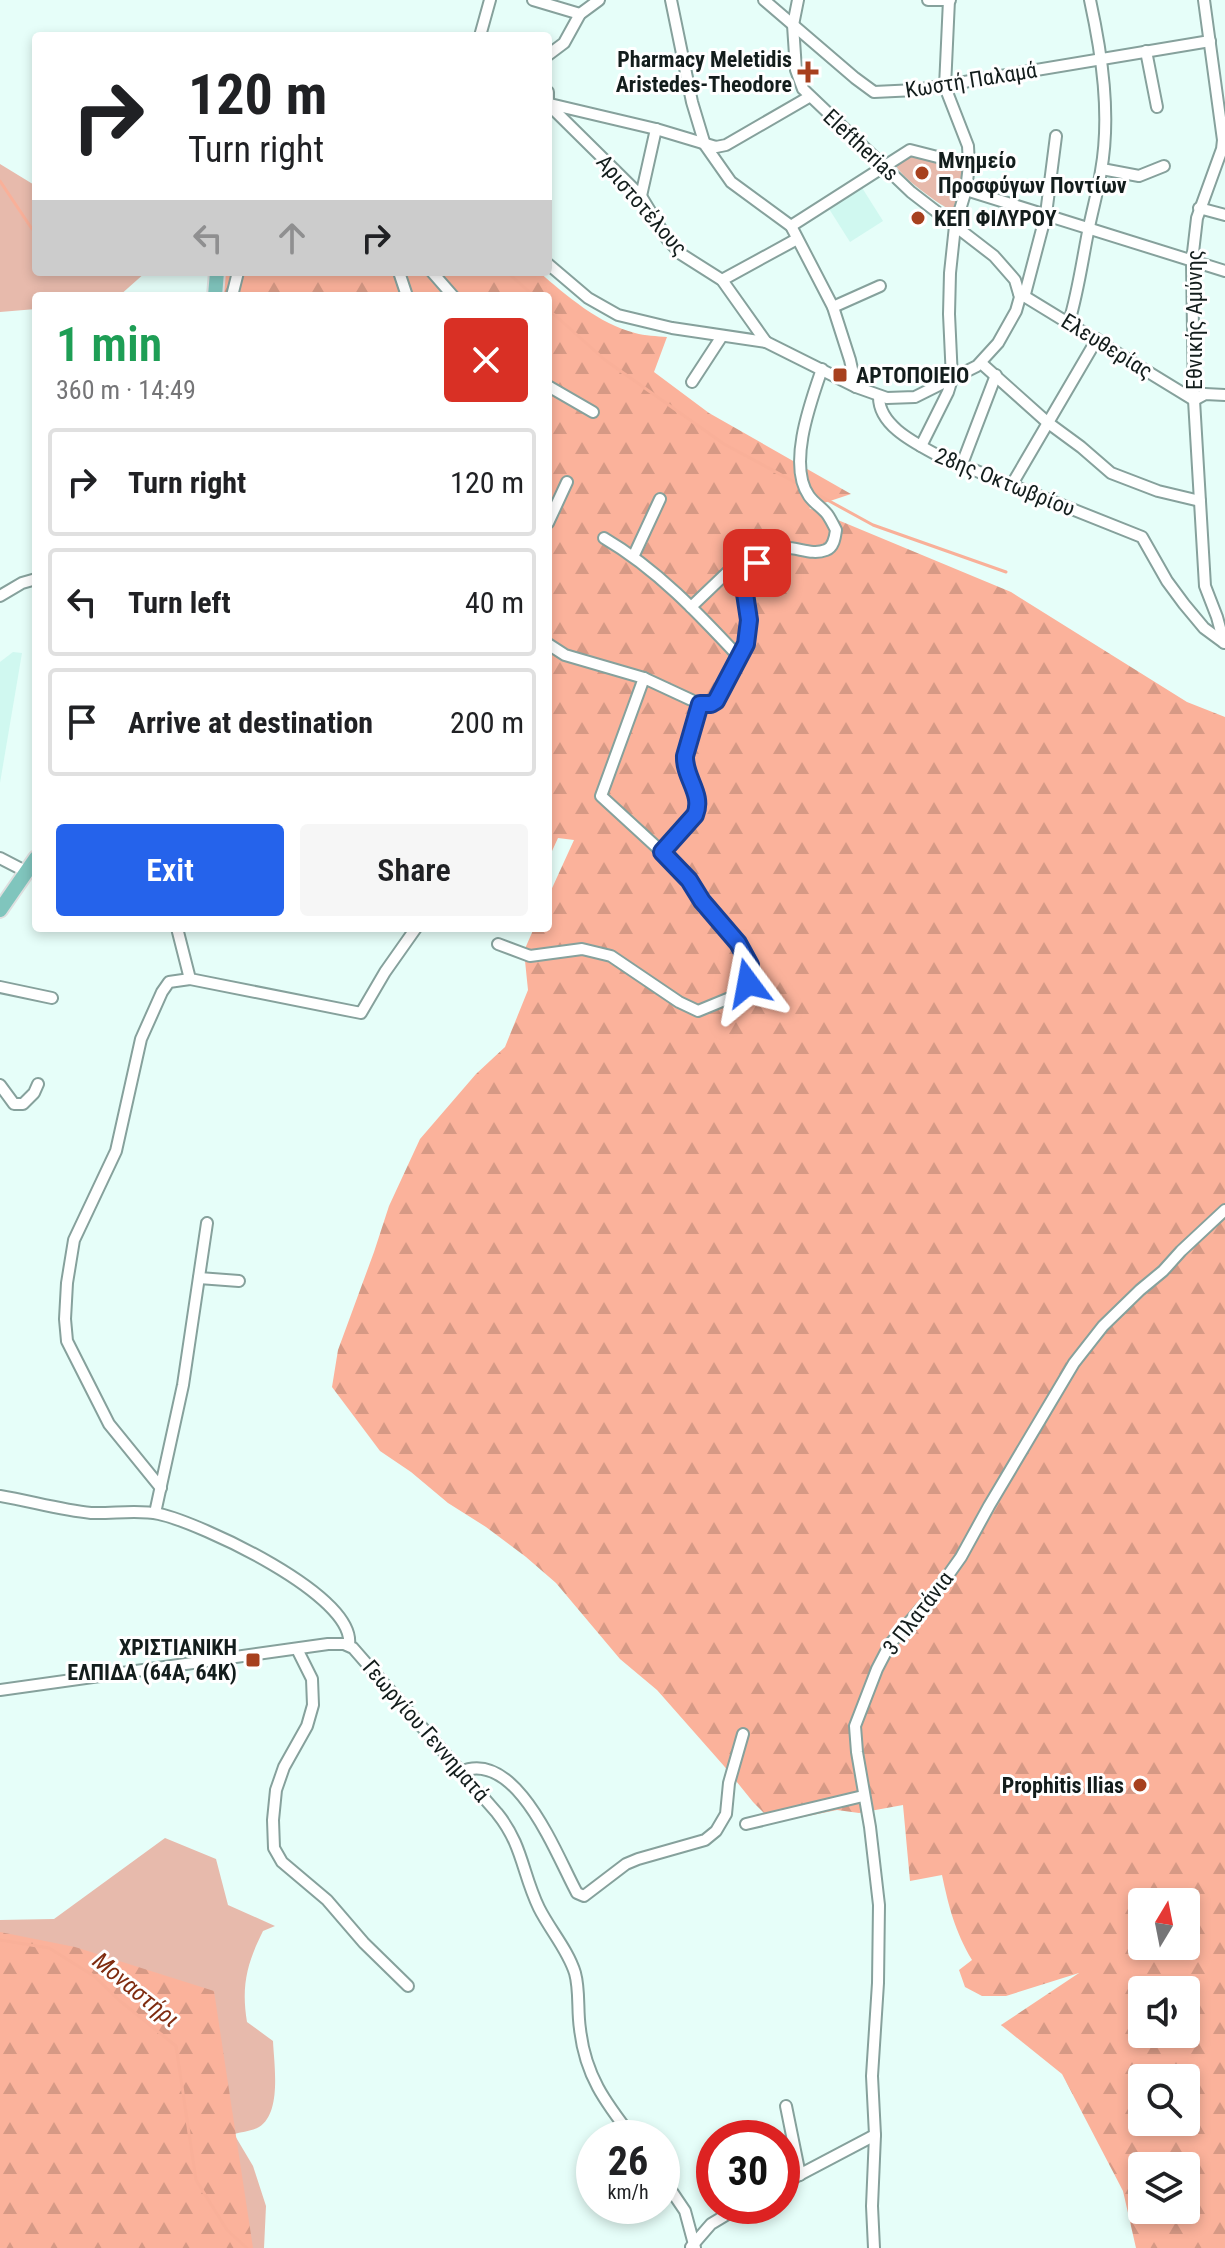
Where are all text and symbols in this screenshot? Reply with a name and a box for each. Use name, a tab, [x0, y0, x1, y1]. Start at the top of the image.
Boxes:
place label: Pharmacy Meletidis Aristedes-Theodore	[616, 47, 792, 97]
street label: Κωστή Παλαμά	[903, 57, 1039, 103]
text: 120 m	[188, 62, 327, 128]
marker: Pharmacy Meletidis Aristedes-Theodore	[799, 63, 817, 81]
icon: right	[56, 64, 160, 168]
street label: Eleftherias	[818, 104, 904, 186]
text: Turn right	[188, 129, 324, 171]
place label: Μνημείο Προσφύγων Ποντίων	[938, 148, 1127, 198]
street label: Αριστοτέλους	[592, 150, 692, 260]
marker: Μνημείο Προσφύγων Ποντίων	[913, 164, 931, 182]
place label: ΚΕΠ ΦΙΛΥΡΟΥ	[934, 206, 1057, 231]
marker: ΚΕΠ ΦΙΛΥΡΟΥ	[909, 209, 927, 227]
icon: left	[186, 216, 230, 260]
icon: ahead	[270, 216, 314, 260]
icon: right	[354, 216, 398, 260]
street label: Εθνικής Αμύνης	[1182, 250, 1207, 390]
street label: Ελευθερίας	[1057, 308, 1157, 384]
text: 1 min	[56, 316, 162, 373]
button: close	[444, 318, 528, 402]
place label: ΑΡΤΟΠΟΙΕΙΟ	[856, 363, 969, 388]
marker: ΑΡΤΟΠΟΙΕΙΟ	[831, 366, 849, 384]
text: 360 m · 14:49	[56, 375, 196, 405]
street label: 28ης Οκτωβρίου	[931, 443, 1079, 521]
icon: right	[60, 460, 104, 504]
text: Turn right	[128, 465, 246, 500]
text: 120 m	[450, 465, 524, 500]
pin	[723, 529, 791, 597]
icon: arrive	[735, 541, 779, 585]
icon: left	[60, 580, 104, 624]
text: Turn left	[128, 585, 231, 620]
text: 40 m	[465, 585, 524, 620]
icon: arrive	[60, 700, 104, 744]
text: Arrive at destination	[128, 705, 373, 740]
text: 200 m	[450, 705, 524, 740]
button: Exit	[56, 824, 284, 916]
button: Share	[300, 824, 528, 916]
position arrow	[706, 941, 790, 1025]
street label: 3 Πλατάνια	[878, 1566, 958, 1660]
place label: ΧΡΙΣΤΙΑΝΙΚΗ ΕΛΠΙΔΑ (64Α, 64Κ)	[67, 1635, 237, 1685]
marker: ΧΡΙΣΤΙΑΝΙΚΗ ΕΛΠΙΔΑ (64Α, 64Κ)	[244, 1651, 262, 1669]
street label: Γεωργίου Γεννηματά	[358, 1655, 494, 1807]
place label: Prophitis Ilias	[1002, 1773, 1124, 1798]
marker: Prophitis Ilias	[1131, 1776, 1149, 1794]
north arrow	[1128, 1888, 1200, 1960]
map controls	[1128, 1888, 1200, 2224]
water label: Μοναστήρι	[87, 1947, 185, 2033]
button: sound	[1128, 1976, 1200, 2048]
button: search	[1128, 2064, 1200, 2136]
speed limit sign: 30	[696, 2120, 800, 2224]
text: 26	[608, 2138, 648, 2185]
button: layers	[1128, 2152, 1200, 2224]
text: km/h	[607, 2180, 649, 2204]

